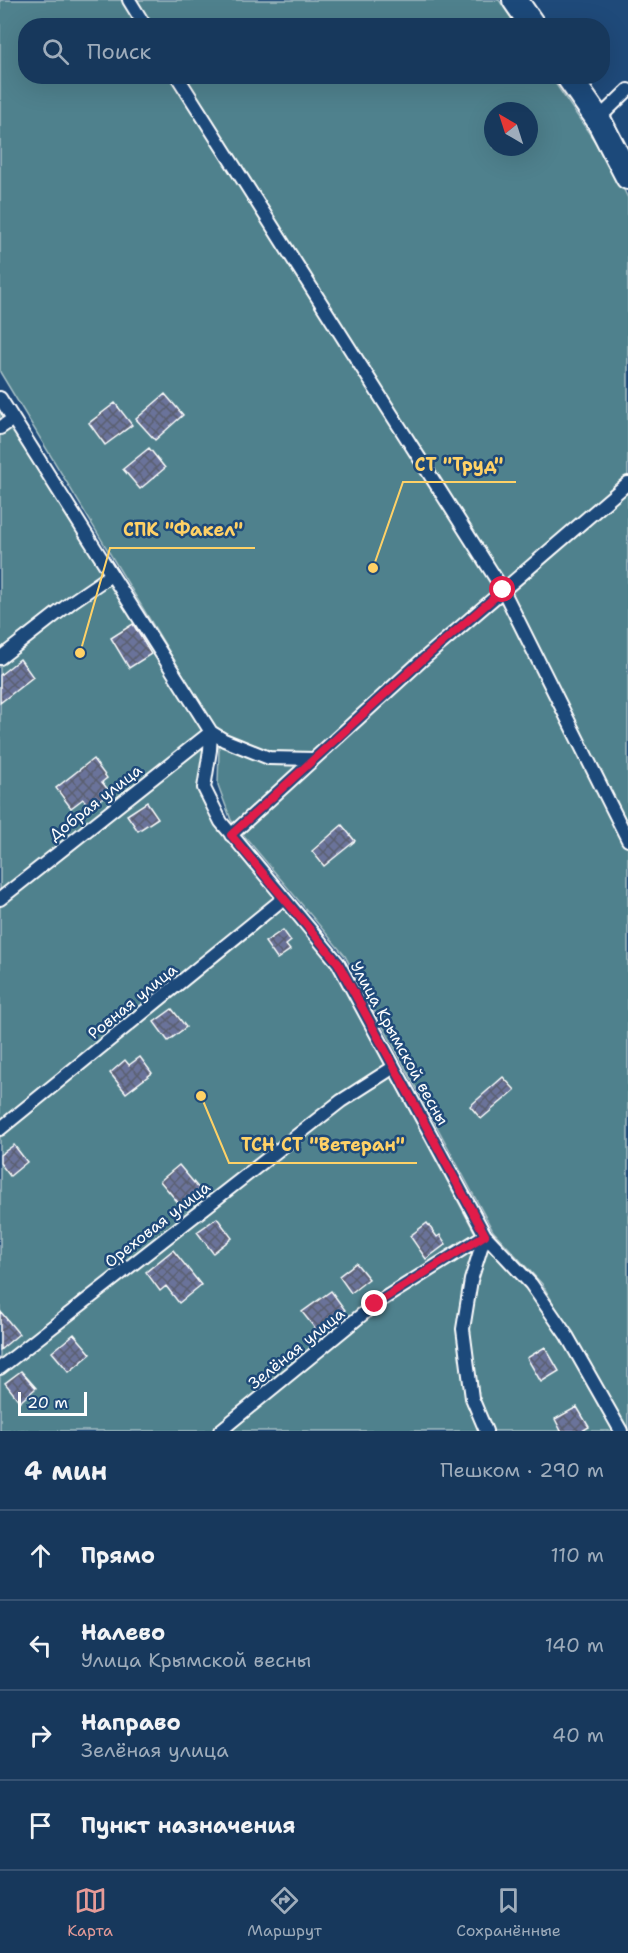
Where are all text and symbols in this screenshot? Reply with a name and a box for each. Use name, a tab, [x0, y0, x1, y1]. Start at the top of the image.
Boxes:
search box	[18, 18, 610, 84]
icon: search	[39, 35, 72, 68]
text: Поиск	[87, 37, 151, 66]
north arrow	[484, 102, 538, 156]
callout: СТ "Труд"	[403, 446, 516, 482]
text: СТ "Труд"	[415, 453, 504, 477]
callout: СПК "Факел"	[110, 512, 255, 548]
text: СПК "Факел"	[123, 518, 243, 542]
route start	[489, 576, 515, 602]
street label: Добрая улица	[44, 759, 146, 845]
street label: Улица Крымской весны	[346, 958, 453, 1129]
street label: Ровная улица	[83, 959, 181, 1044]
callout: ТСН СТ "Ветеран"	[229, 1127, 417, 1163]
text: ТСН СТ "Ветеран"	[241, 1133, 405, 1157]
street label: Ореховая улица	[100, 1177, 214, 1272]
route end	[361, 1290, 387, 1316]
street label: Зелёная улица	[244, 1303, 349, 1394]
scale bar	[18, 1389, 87, 1416]
text: 20 m	[27, 1392, 68, 1413]
text: 4 мин	[24, 1453, 107, 1488]
text: Пешком · 290 m	[440, 1457, 604, 1483]
icon: ahead	[24, 1539, 57, 1572]
text: Прямо	[81, 1541, 155, 1570]
text: 110 m	[550, 1542, 604, 1568]
text: Налево	[81, 1618, 165, 1647]
icon: left	[24, 1629, 57, 1662]
text: 140 m	[545, 1632, 604, 1658]
text: Улица Крымской весны	[81, 1647, 311, 1673]
text: Направо	[81, 1708, 181, 1737]
icon: right	[24, 1719, 57, 1752]
text: 40 m	[552, 1722, 604, 1748]
text: Зелёная улица	[81, 1737, 229, 1763]
icon: arrive	[24, 1809, 57, 1842]
text: Пункт назначения	[81, 1811, 295, 1840]
tab: Карта	[67, 1884, 113, 1941]
tab: Маршрут	[247, 1884, 322, 1941]
tab: Сохранённые	[456, 1884, 561, 1941]

